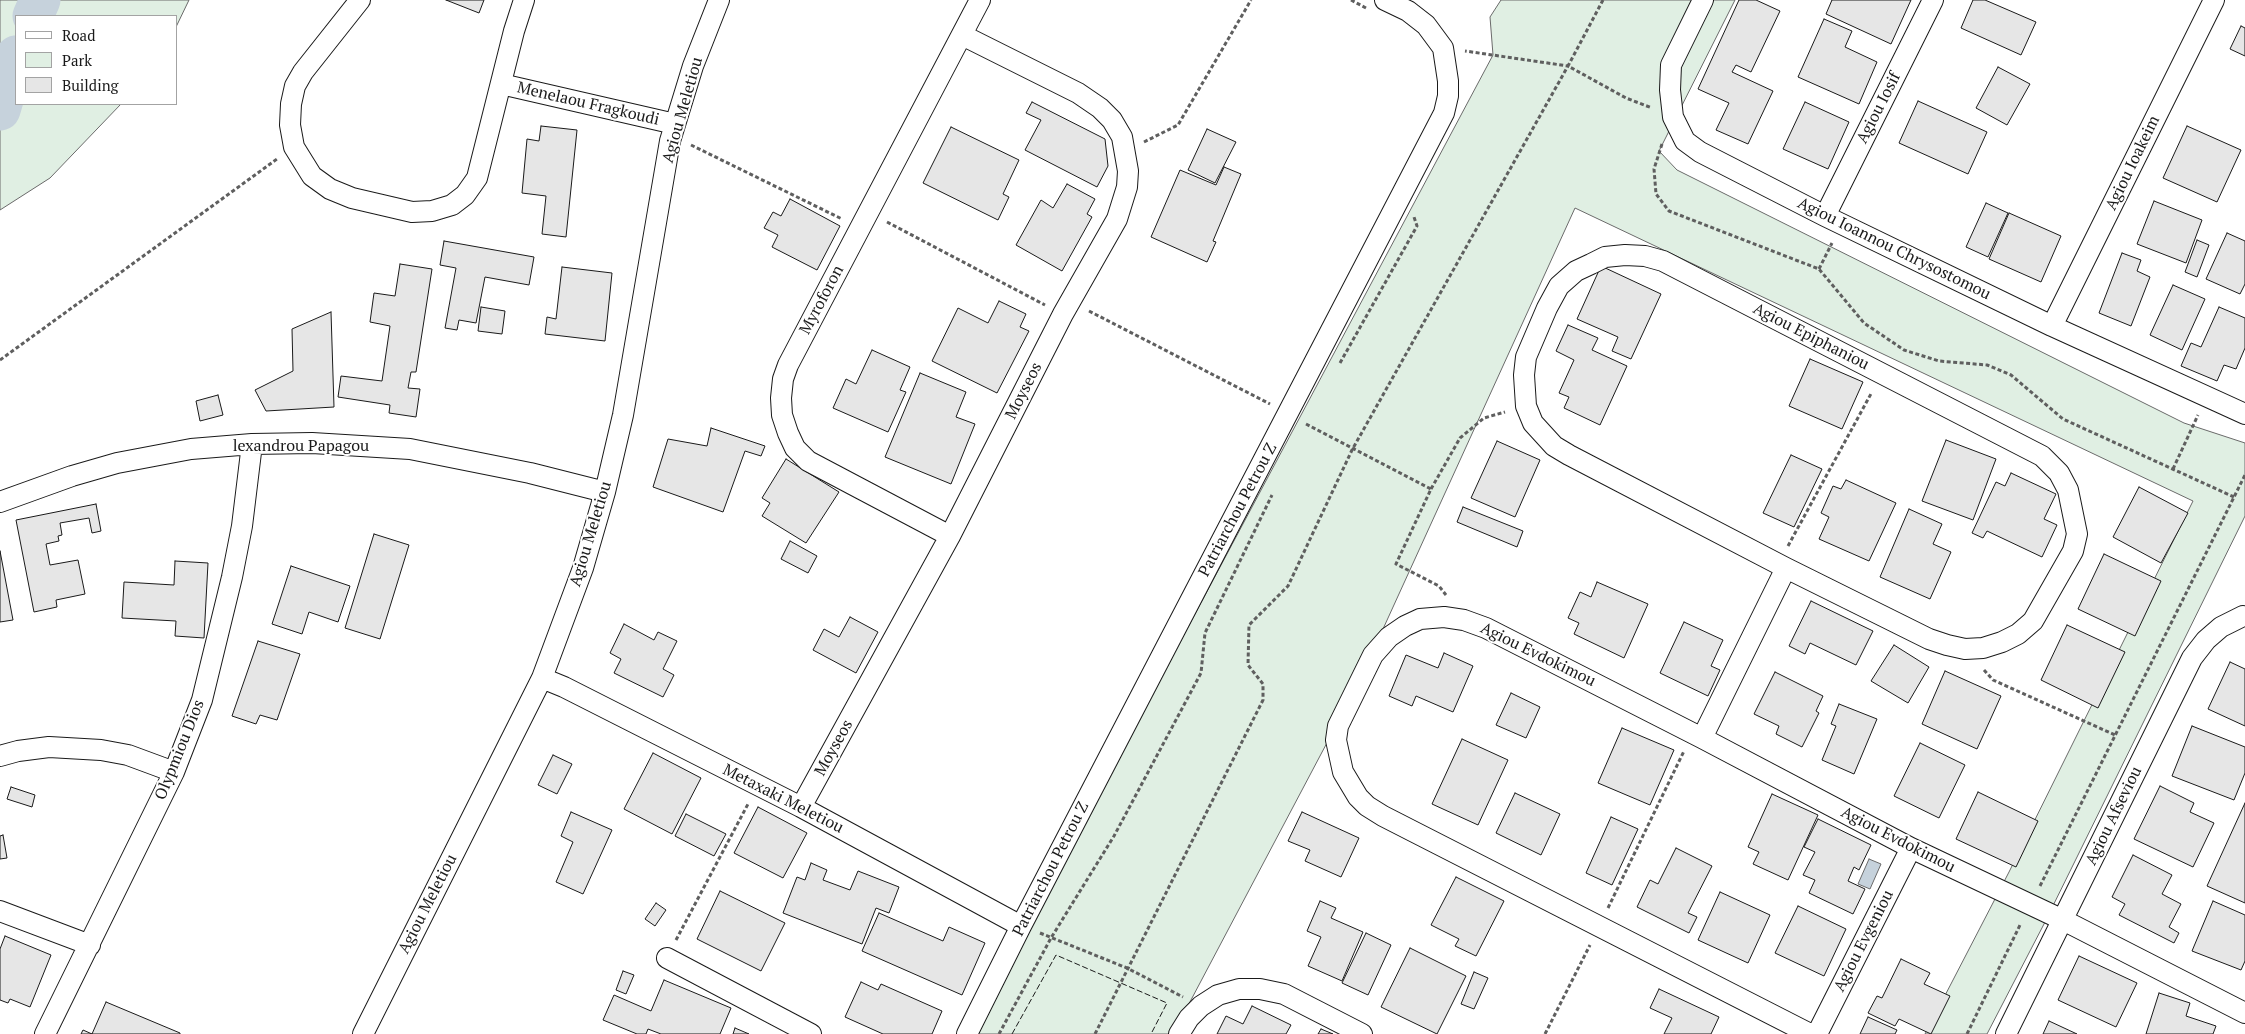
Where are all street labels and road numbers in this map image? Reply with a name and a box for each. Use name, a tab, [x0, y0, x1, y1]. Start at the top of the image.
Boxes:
street label: Agiou Meletiou	[659, 55, 707, 165]
street label: Agiou Iosif	[1853, 69, 1905, 147]
street label: Menelaou Fragkoudi	[515, 78, 661, 130]
street label: Agiou Ioakeim	[2102, 113, 2164, 213]
street label: Agiou Ioannou Chrysostomou	[1794, 194, 1994, 304]
street label: Myroforon	[796, 262, 848, 338]
street label: Agiou Epiphaniou	[1750, 299, 1872, 375]
street label: Moyseos	[1002, 359, 1046, 423]
street label: lexandrou Papagou	[233, 436, 369, 456]
street label: Patriarchou Petrou Z	[1195, 440, 1281, 580]
street label: Agiou Meletiou	[566, 479, 616, 589]
street label: Agiou Evdokimou	[1477, 619, 1599, 691]
street label: Olypmiou Dios	[151, 697, 209, 803]
street label: Moyseos	[811, 717, 857, 779]
street label: Metaxaki Meletiou	[719, 760, 847, 838]
street label: Agiou Afseviou	[2082, 763, 2146, 869]
street label: Patriarchou Petrou Z	[1009, 799, 1093, 939]
street label: Agiou Evdokimou	[1838, 803, 1958, 877]
street label: Agiou Meletiou	[395, 851, 461, 957]
street label: Agiou Evgeniou	[1830, 887, 1898, 995]

